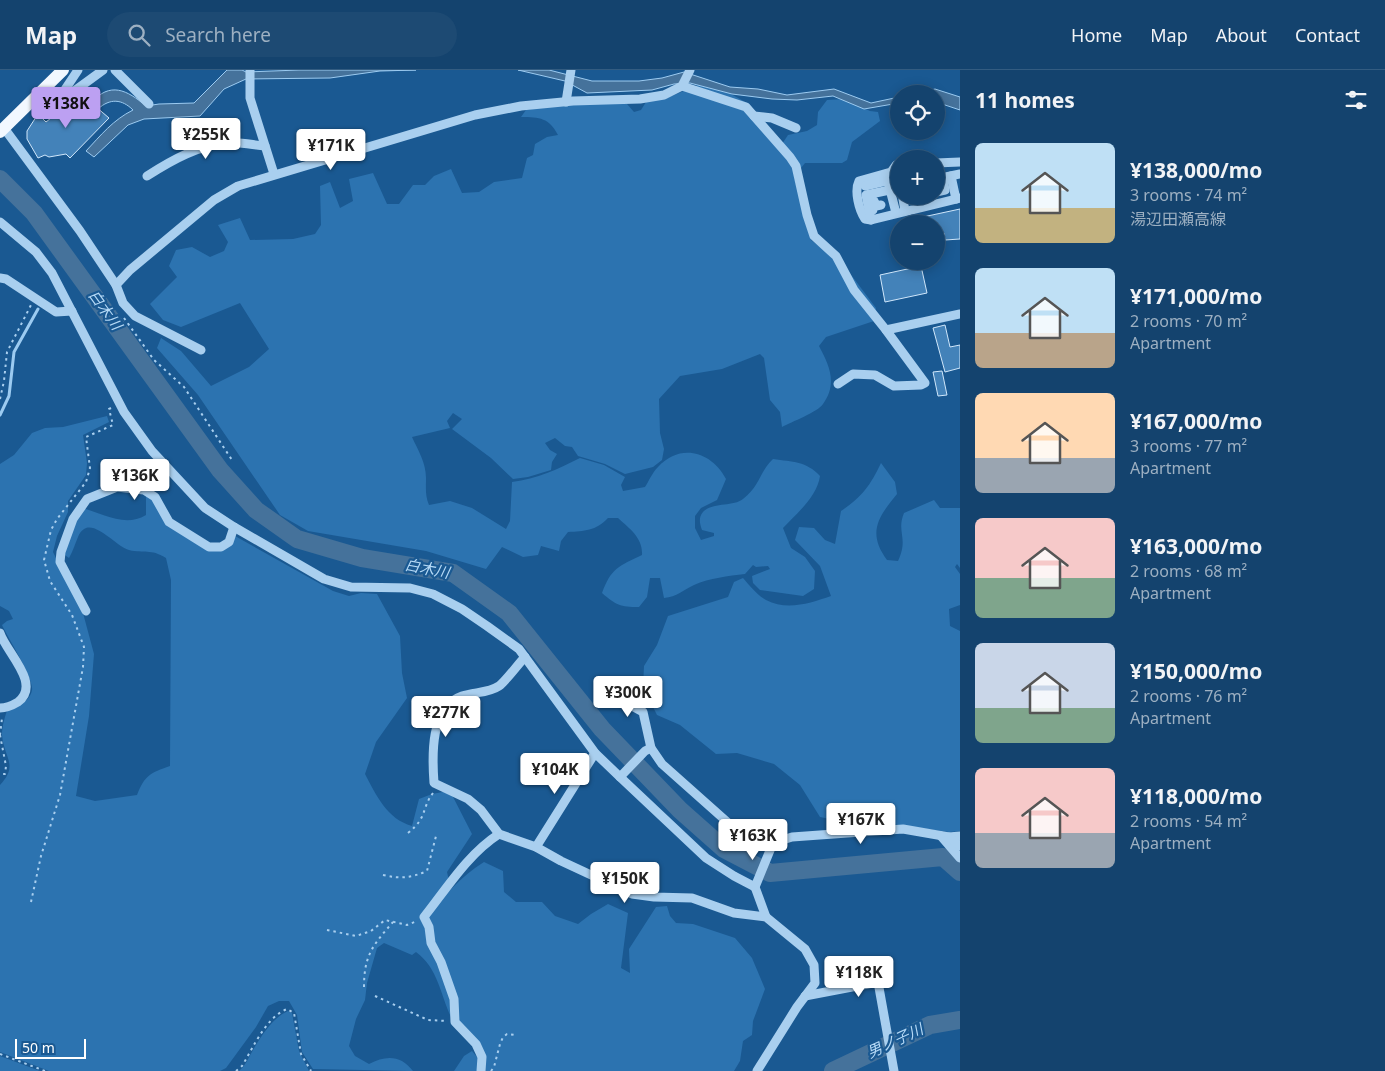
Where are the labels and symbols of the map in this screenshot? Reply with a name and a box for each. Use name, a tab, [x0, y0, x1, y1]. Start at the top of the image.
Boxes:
pin: ¥138K	[31, 87, 101, 129]
pin: ¥255K	[171, 118, 241, 160]
pin: ¥171K	[296, 128, 366, 171]
water label: 白木川	[84, 285, 128, 335]
pin: ¥136K	[100, 458, 170, 501]
water label: 白木川	[403, 554, 453, 583]
pin: ¥300K	[593, 676, 663, 718]
pin: ¥277K	[411, 696, 481, 738]
pin: ¥104K	[520, 752, 590, 795]
pin: ¥167K	[826, 802, 896, 845]
pin: ¥163K	[718, 818, 788, 861]
pin: ¥150K	[590, 862, 660, 904]
pin: ¥118K	[824, 956, 894, 998]
water label: 男ノ子川	[863, 1018, 928, 1062]
scale bar	[15, 1036, 86, 1059]

